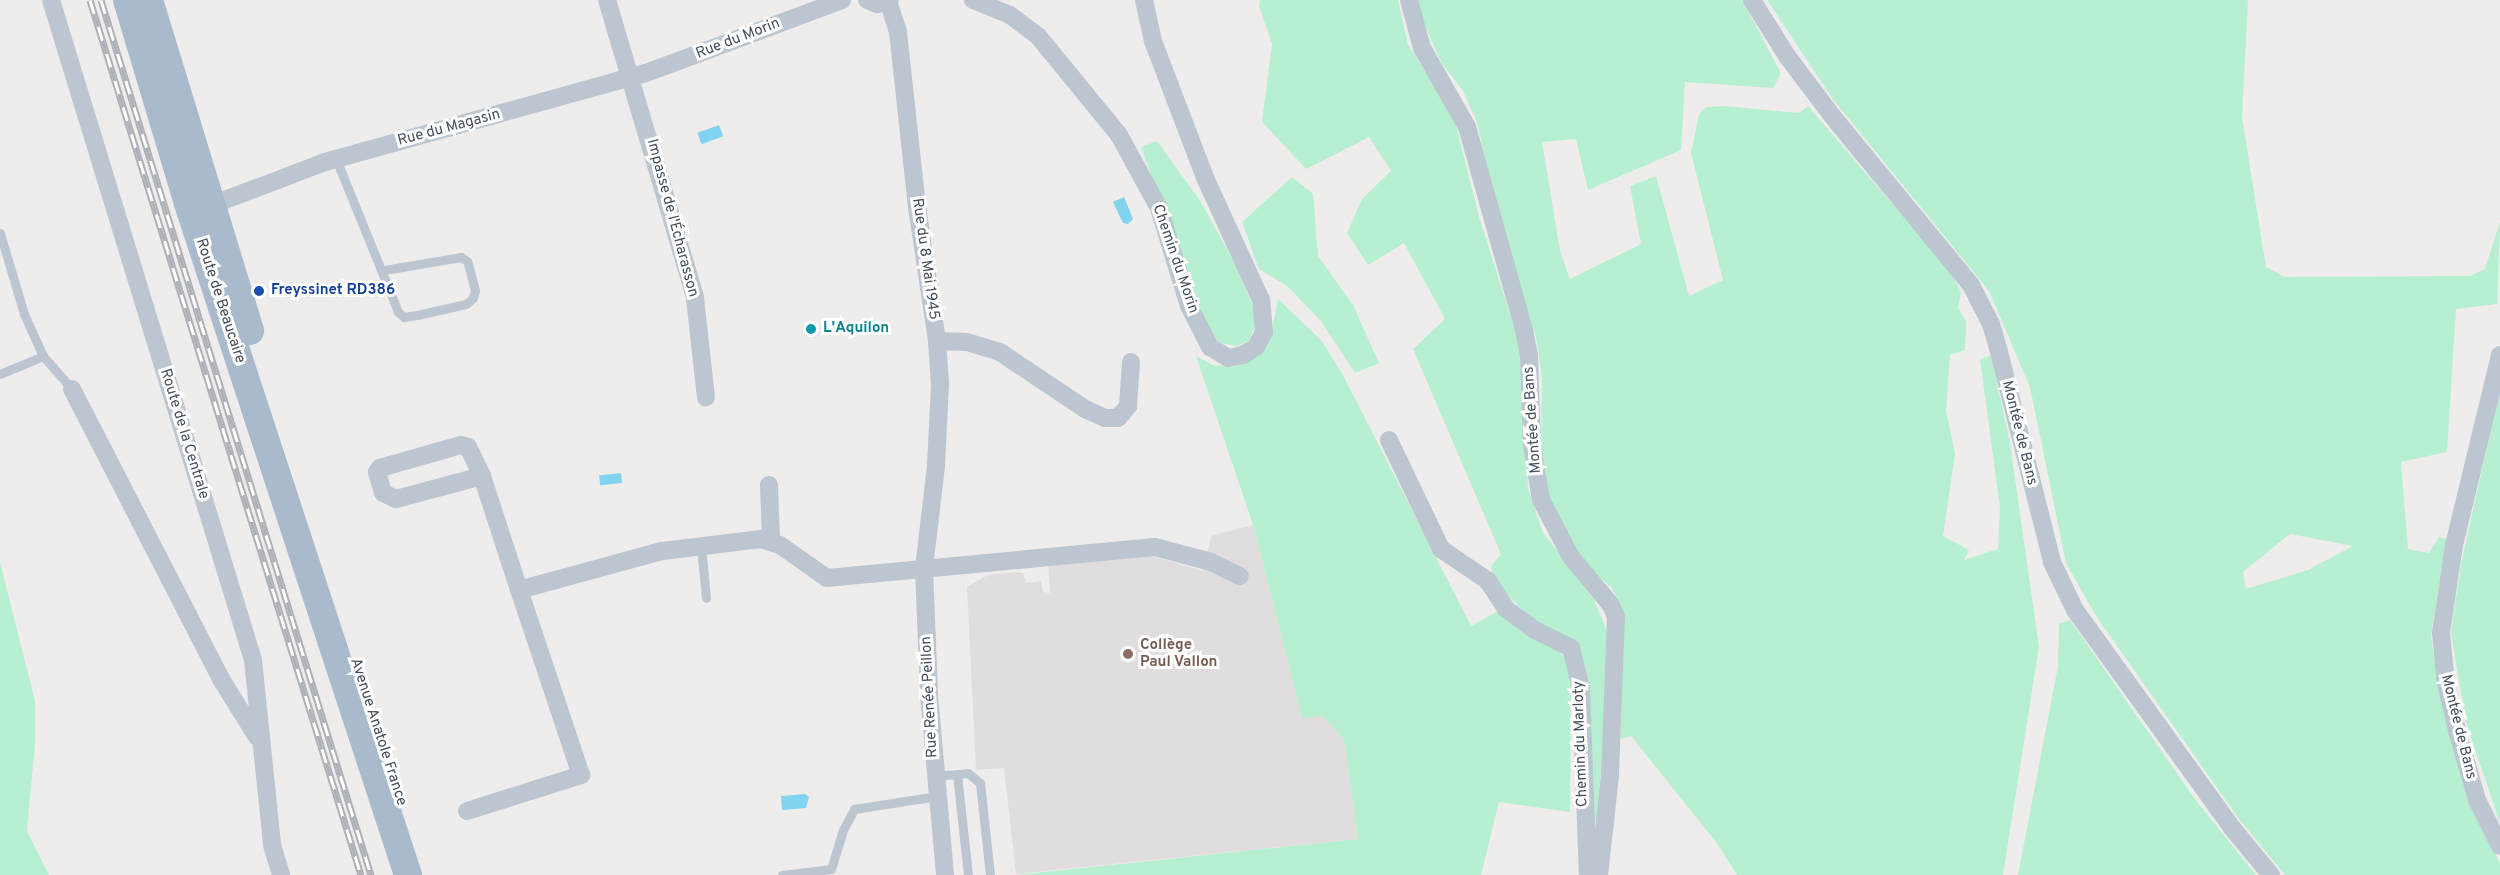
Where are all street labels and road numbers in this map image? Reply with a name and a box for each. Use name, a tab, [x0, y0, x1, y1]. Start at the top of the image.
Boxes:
street label: Rue du Morin	[693, 15, 783, 63]
street label: Rue du Magasin	[396, 106, 502, 150]
street label: Impasse de l'Écharasson	[642, 137, 702, 299]
street label: Rue du 8 Mai 1945	[908, 197, 942, 321]
street label: Chemin du Morin	[1148, 202, 1202, 316]
street label: Route de Beaucaire	[191, 236, 249, 366]
street label: Montée de Bans	[1520, 366, 1546, 474]
street label: Route de la Centrale	[156, 367, 212, 501]
street label: Montée de Bans	[1997, 379, 2041, 487]
street label: Rue Renée Peillon	[918, 636, 942, 758]
street label: Avenue Anatole France	[346, 656, 410, 808]
street label: Montée de Bans	[2436, 673, 2480, 781]
street label: Chemin du Marloty	[1570, 681, 1592, 807]

